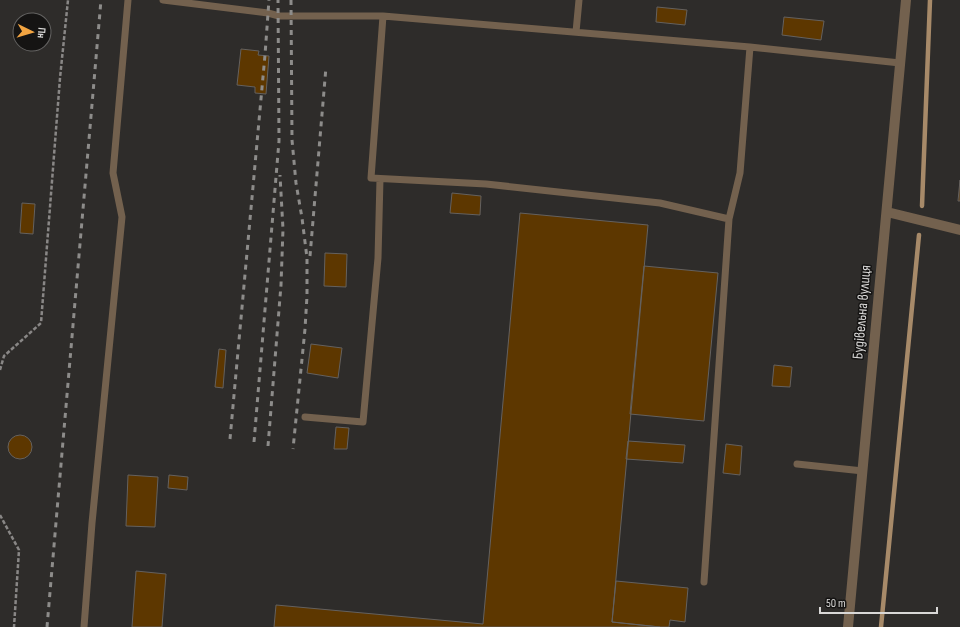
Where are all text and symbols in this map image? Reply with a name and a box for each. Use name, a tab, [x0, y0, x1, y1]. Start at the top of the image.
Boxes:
north arrow	[12, 12, 52, 52]
text: Пн	[35, 27, 48, 39]
street label: Будівельна вулиця	[848, 264, 876, 360]
scale bar	[820, 589, 937, 615]
text: 50 m	[826, 596, 846, 611]

